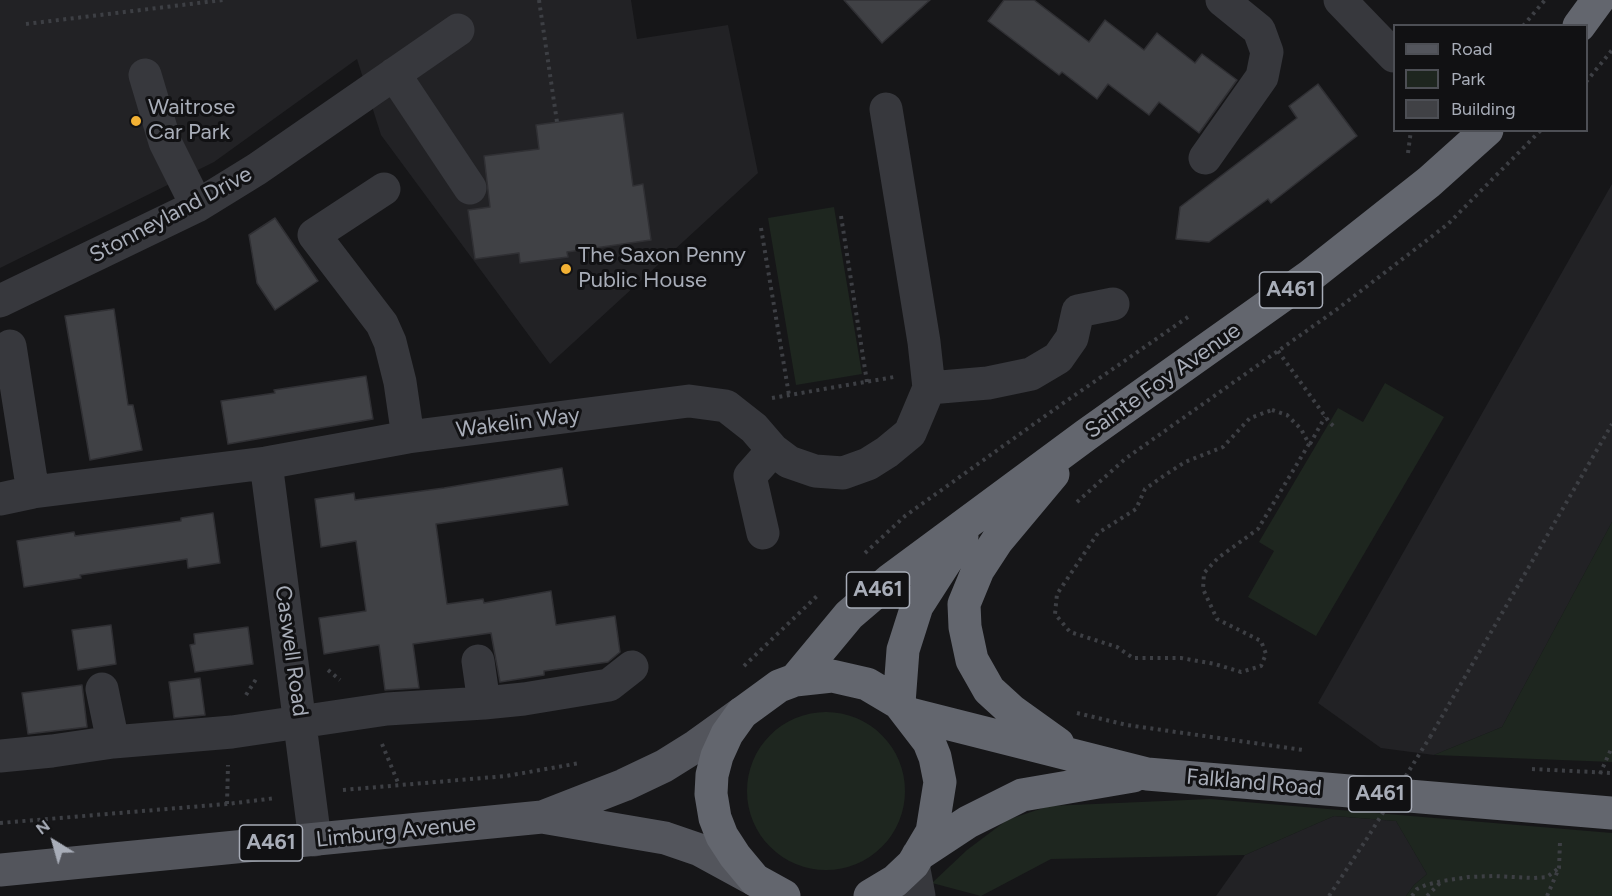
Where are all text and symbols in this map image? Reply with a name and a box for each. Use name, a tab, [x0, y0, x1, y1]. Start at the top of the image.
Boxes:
legend	[1393, 24, 1588, 132]
text: Road	[1451, 38, 1492, 60]
text: Park	[1451, 68, 1485, 90]
place label: Waitrose Car Park	[148, 95, 235, 146]
text: Building	[1451, 98, 1516, 120]
marker: Waitrose Car Park	[129, 114, 143, 128]
street label: Stonneyland Drive	[85, 161, 257, 269]
place label: The Saxon Penny Public House	[578, 243, 746, 294]
marker: The Saxon Penny Public House	[559, 262, 573, 276]
road number: A461	[1260, 272, 1322, 308]
street label: Sainte Foy Avenue	[1080, 318, 1246, 444]
street label: Wakelin Way	[455, 402, 581, 444]
road number: A461	[846, 572, 910, 608]
street label: Caswell Road	[269, 584, 313, 718]
street label: Falkland Road	[1185, 764, 1323, 802]
road number: A461	[1348, 776, 1412, 812]
street label: Limburg Avenue	[315, 810, 477, 854]
north arrow	[24, 812, 84, 872]
text: N	[32, 816, 54, 839]
road number: A461	[240, 825, 302, 861]

